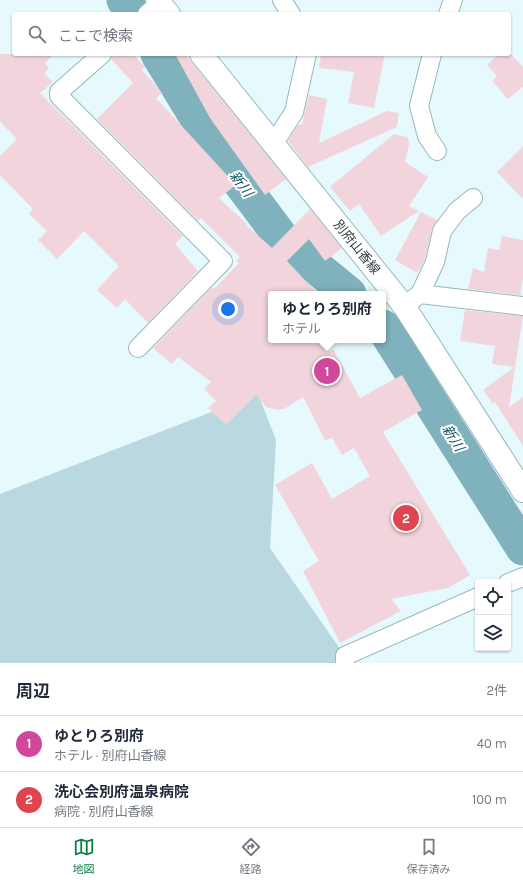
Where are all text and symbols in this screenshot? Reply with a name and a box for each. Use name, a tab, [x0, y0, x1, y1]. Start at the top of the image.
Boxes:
search box	[12, 12, 511, 56]
icon: search	[26, 23, 48, 45]
text: ここで検索	[58, 27, 133, 45]
water label: 新川	[226, 168, 257, 202]
street label: 別府山香線	[331, 217, 383, 277]
popup	[268, 291, 386, 343]
your location	[218, 299, 238, 319]
text: ゆとりろ別府	[282, 300, 372, 318]
text: ホテル	[282, 321, 321, 336]
pin: 1	[314, 356, 340, 386]
water label: 新川	[438, 422, 469, 456]
pin: 2	[393, 503, 419, 533]
map controls	[475, 579, 511, 651]
button: locate	[475, 579, 511, 615]
button: layers	[475, 615, 511, 651]
text: 周辺	[16, 681, 50, 701]
text: 2件	[486, 683, 507, 698]
text: ゆとりろ別府	[54, 727, 144, 745]
text: 1	[27, 736, 31, 751]
text: 40 m	[477, 736, 507, 751]
text: ホテル · 別府山香線	[54, 748, 167, 763]
text: 洗心会別府温泉病院	[54, 783, 189, 801]
text: 2	[25, 792, 33, 807]
text: 100 m	[472, 792, 507, 807]
text: 病院 · 別府山香線	[54, 804, 154, 819]
tab: 地図	[73, 836, 95, 876]
tab: 経路	[240, 836, 262, 876]
tab: 保存済み	[407, 836, 451, 876]

